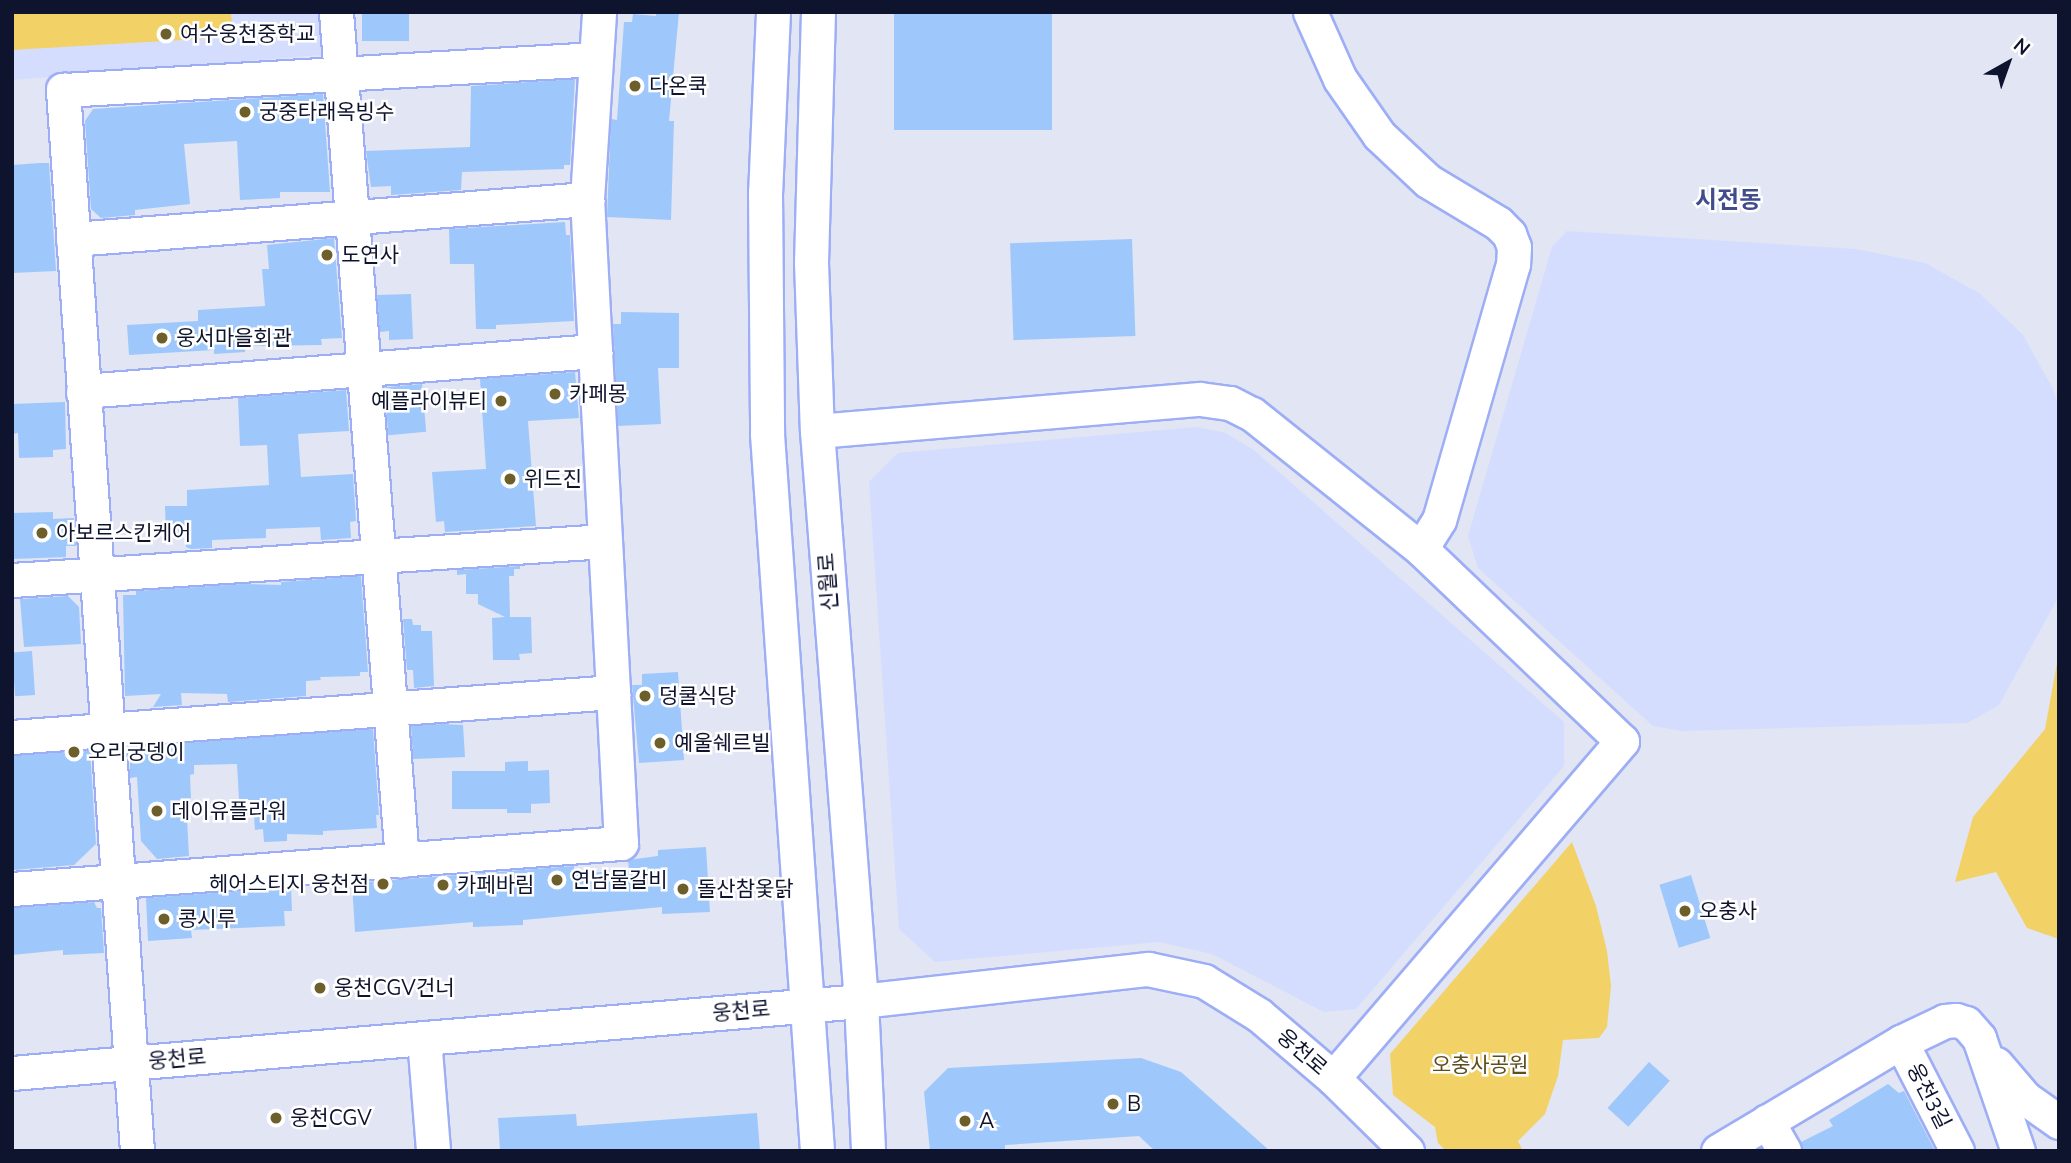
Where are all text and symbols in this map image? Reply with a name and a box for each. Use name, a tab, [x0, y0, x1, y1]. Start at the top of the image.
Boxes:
place label: 여수웅천중학교	[180, 21, 315, 47]
marker: 여수웅천중학교	[158, 26, 174, 42]
north arrow	[1973, 28, 2043, 98]
text: N	[2008, 32, 2035, 61]
place label: 다온쿡	[649, 73, 707, 99]
marker: 다온쿡	[627, 78, 643, 94]
place label: 궁중타래옥빙수	[259, 99, 394, 125]
marker: 궁중타래옥빙수	[237, 104, 253, 120]
district label: 시전동	[1695, 187, 1761, 215]
place label: 도연사	[341, 242, 399, 268]
marker: 도연사	[319, 247, 335, 263]
place label: 웅서마을회관	[176, 325, 292, 351]
marker: 웅서마을회관	[154, 330, 170, 346]
place label: 카페몽	[569, 381, 627, 407]
marker: 카페몽	[547, 386, 563, 402]
place label: 예플라이뷰티	[371, 388, 487, 414]
marker: 예플라이뷰티	[493, 393, 509, 409]
place label: 위드진	[524, 466, 582, 492]
marker: 위드진	[502, 471, 518, 487]
place label: 아보르스킨케어	[56, 520, 191, 546]
marker: 아보르스킨케어	[34, 525, 50, 541]
street label: 신월로	[813, 552, 843, 612]
place label: 덩쿨식당	[659, 683, 736, 709]
marker: 덩쿨식당	[637, 688, 653, 704]
place label: 예울쉐르빌	[674, 730, 771, 756]
marker: 예울쉐르빌	[652, 735, 668, 751]
place label: 오리궁뎅이	[88, 739, 185, 765]
marker: 오리궁뎅이	[66, 744, 82, 760]
place label: 데이유플라워	[171, 798, 287, 824]
marker: 데이유플라워	[149, 803, 165, 819]
place label: 연남물갈비	[571, 867, 668, 893]
place label: 헤어스티지 웅천점	[209, 871, 369, 897]
place label: 카페바림	[457, 872, 534, 898]
marker: 연남물갈비	[549, 872, 565, 888]
marker: 헤어스티지 웅천점	[375, 876, 391, 892]
place label: 돌산참옻닭	[697, 876, 794, 902]
marker: 카페바림	[435, 877, 451, 893]
marker: 돌산참옻닭	[675, 881, 691, 897]
place label: 오충사	[1699, 898, 1757, 924]
marker: 오충사	[1677, 903, 1693, 919]
place label: 콩시루	[178, 906, 236, 932]
marker: 콩시루	[156, 911, 172, 927]
place label: 웅천CGV건너	[334, 975, 454, 1001]
marker: 웅천CGV건너	[312, 980, 328, 996]
street label: 웅천로	[711, 996, 771, 1026]
street label: 웅천로	[1272, 1023, 1332, 1081]
street label: 웅천로	[147, 1044, 207, 1074]
park label: 오충사공원	[1432, 1052, 1528, 1078]
street label: 웅천3길	[1902, 1059, 1956, 1133]
place label: B	[1127, 1091, 1141, 1117]
marker: B	[1105, 1096, 1121, 1112]
place label: 웅천CGV	[290, 1105, 372, 1131]
place label: A	[979, 1108, 994, 1134]
marker: 웅천CGV	[268, 1110, 284, 1126]
marker: A	[957, 1113, 973, 1129]

